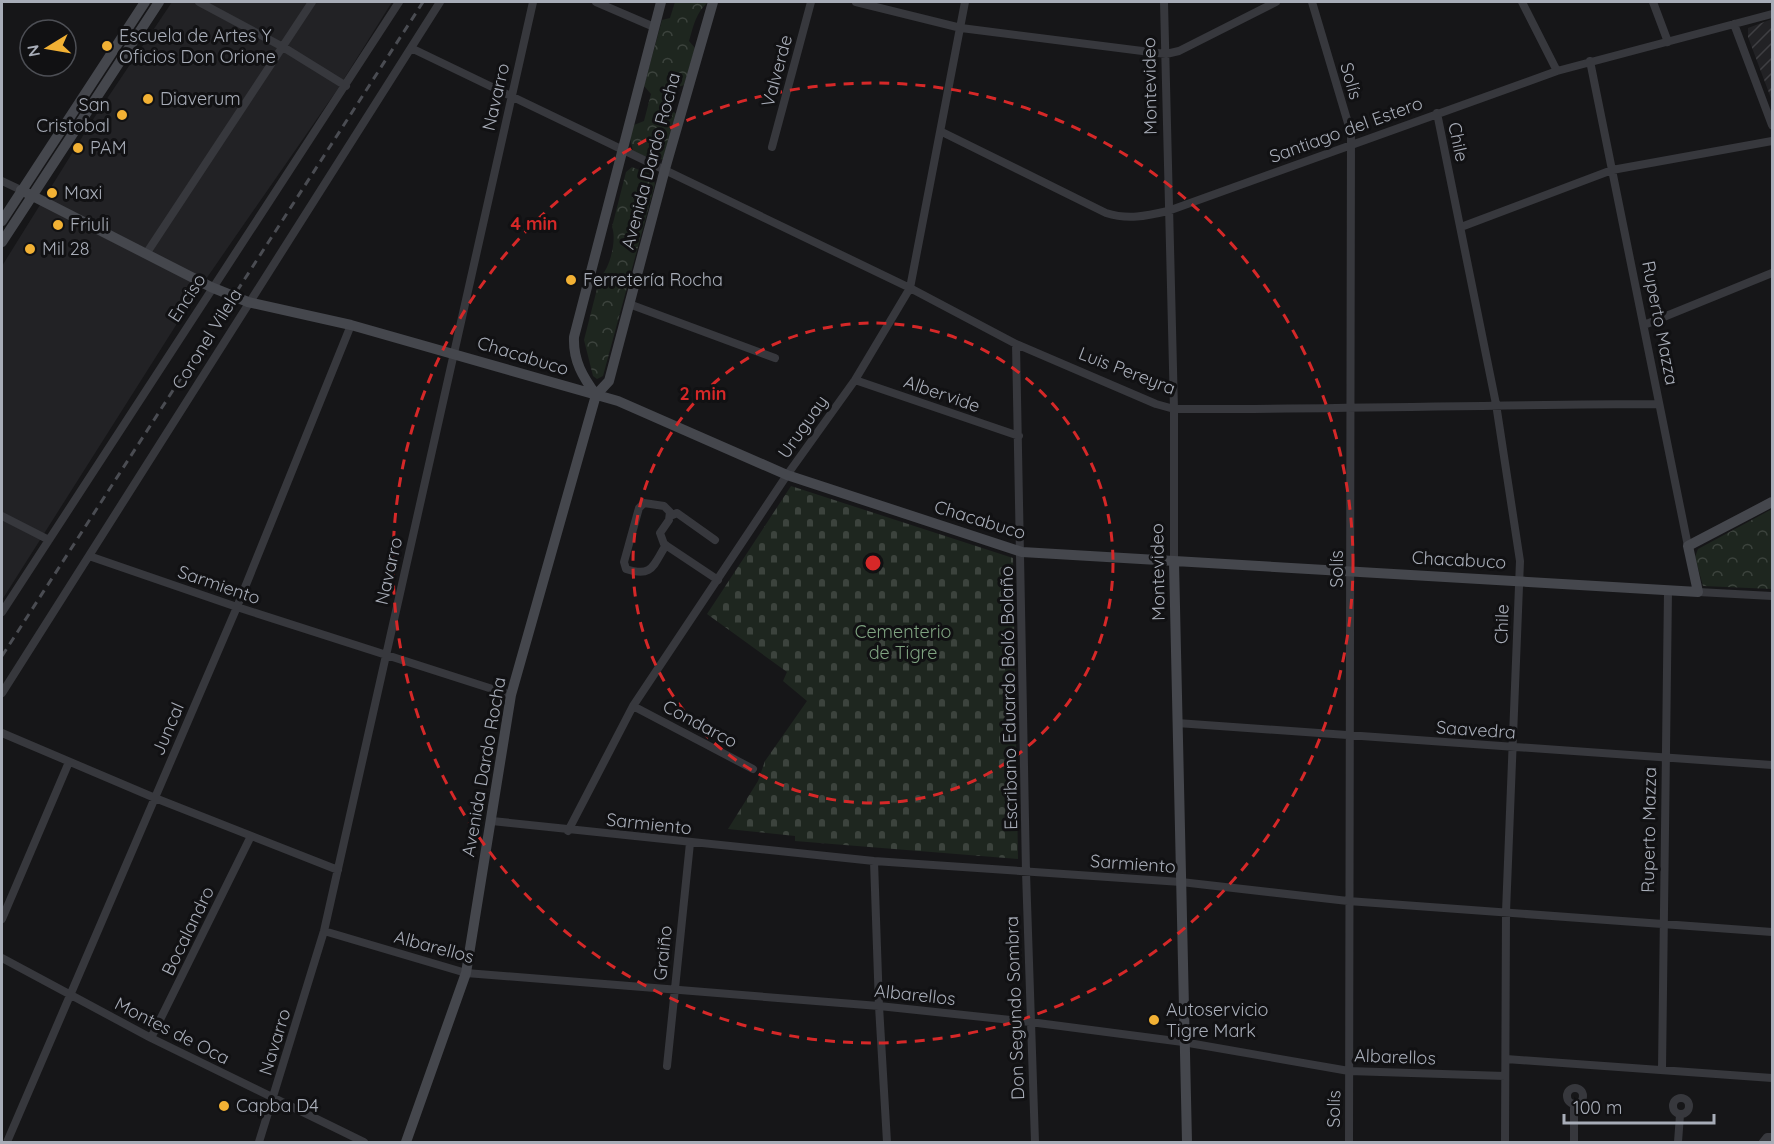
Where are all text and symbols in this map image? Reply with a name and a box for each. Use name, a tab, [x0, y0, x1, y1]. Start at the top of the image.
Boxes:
north arrow	[18, 18, 78, 78]
place label: Escuela de Artes Y Oficios Don Orione	[119, 24, 276, 68]
street label: Valverde	[756, 32, 797, 109]
street label: Montevideo	[1137, 37, 1162, 135]
marker: Escuela de Artes Y Oficios Don Orione	[100, 39, 114, 53]
text: N	[22, 43, 44, 59]
street label: Solís	[1335, 60, 1368, 102]
street label: Navarro	[477, 61, 514, 133]
street label: Avenida Dardo Rocha	[616, 70, 685, 252]
place label: Diaverum	[160, 87, 241, 110]
street label: Santiago del Estero	[1266, 91, 1426, 168]
marker: Diaverum	[141, 92, 155, 106]
place label: San Cristobal	[36, 93, 110, 137]
marker: San Cristobal	[115, 108, 129, 122]
street label: Chile	[1443, 120, 1474, 164]
place label: PAM	[90, 136, 127, 159]
marker: PAM	[71, 141, 85, 155]
place label: Maxi	[64, 181, 102, 204]
marker: Maxi	[45, 186, 59, 200]
text: 4 min	[510, 212, 558, 235]
place label: Friuli	[70, 213, 109, 236]
marker: Friuli	[51, 218, 65, 232]
place label: Mil 28	[42, 237, 89, 260]
marker: Mil 28	[23, 242, 37, 256]
street label: Ruperto Mazza	[1637, 259, 1684, 387]
place label: Ferretería Rocha	[583, 268, 723, 291]
street label: Enciso	[162, 269, 211, 326]
marker: Ferretería Rocha	[564, 273, 578, 287]
street label: Coronel Vilela	[166, 284, 247, 393]
street label: Chacabuco	[475, 331, 572, 380]
street label: Luis Pereyra	[1075, 341, 1179, 400]
street label: Albervide	[901, 370, 983, 417]
text: 2 min	[680, 382, 726, 405]
street label: Uruguay	[772, 391, 833, 463]
street label: Chacabuco	[932, 495, 1029, 544]
street label: Montevideo	[1145, 523, 1170, 621]
street label: Navarro	[370, 535, 407, 607]
street label: Chacabuco	[1411, 546, 1507, 573]
street label: Solís	[1325, 550, 1348, 588]
centre of rings	[863, 553, 883, 573]
street label: Sarmiento	[175, 560, 263, 609]
street label: Escribano Eduardo Boló Bolaño	[995, 566, 1022, 830]
street label: Chile	[1489, 604, 1514, 644]
park label: Cementerio de Tigre	[855, 620, 951, 664]
street label: Avenida Dardo Rocha	[456, 675, 511, 859]
street label: Condarco	[659, 694, 742, 753]
street label: Juncal	[146, 699, 189, 759]
street label: Saavedra	[1435, 715, 1517, 744]
street label: Ruperto Mazza	[1636, 767, 1661, 893]
street label: Sarmiento	[605, 808, 693, 839]
street label: Sarmiento	[1089, 849, 1177, 878]
street label: Bocalandro	[156, 882, 219, 979]
street label: Don Segundo Sombra	[1000, 916, 1029, 1100]
street label: Graiño	[648, 924, 677, 982]
street label: Albarellos	[392, 925, 477, 968]
street label: Albarellos	[873, 979, 957, 1010]
street label: Montes de Oca	[111, 992, 234, 1069]
place label: Autoservicio Tigre Mark	[1166, 998, 1268, 1042]
street label: Navarro	[254, 1006, 296, 1078]
marker: Autoservicio Tigre Mark	[1147, 1013, 1161, 1027]
street label: Albarellos	[1354, 1044, 1436, 1069]
scale bar	[1564, 1087, 1714, 1125]
street label: Solís	[1322, 1090, 1345, 1128]
place label: Capba D4	[236, 1094, 319, 1117]
text: 100 m	[1573, 1096, 1622, 1119]
marker: Capba D4	[217, 1099, 231, 1113]

